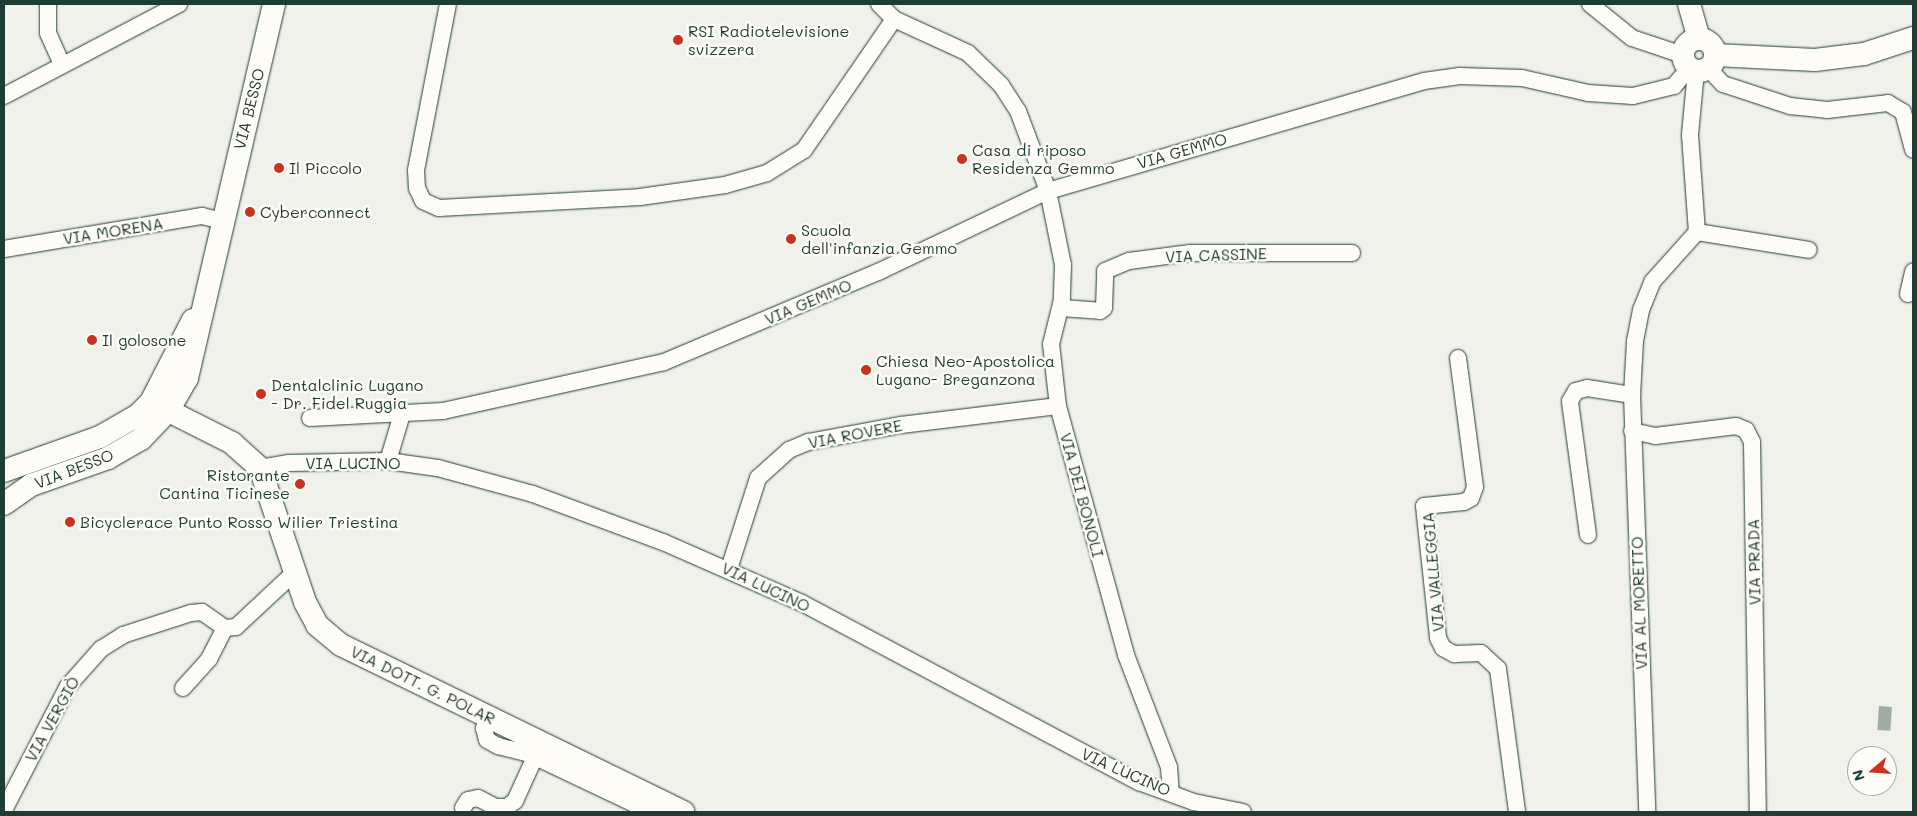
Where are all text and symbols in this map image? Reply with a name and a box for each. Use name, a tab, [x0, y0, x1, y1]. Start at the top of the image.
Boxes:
place label: RSI Radiotelevisione svizzera	[688, 21, 849, 59]
marker: RSI Radiotelevisione svizzera	[672, 34, 684, 46]
street label: VIA BESSO	[230, 66, 268, 152]
street label: VIA GEMMO	[1135, 129, 1229, 173]
place label: Casa di riposo Residenza Gemmo	[972, 140, 1114, 178]
marker: Casa di riposo Residenza Gemmo	[956, 153, 968, 165]
place label: Il Piccolo	[289, 158, 362, 178]
marker: Il Piccolo	[273, 162, 285, 174]
place label: Cyberconnect	[260, 202, 371, 222]
marker: Cyberconnect	[244, 206, 256, 218]
street label: VIA MORENA	[62, 214, 164, 248]
place label: Scuola dell'infanzia Gemmo	[801, 220, 957, 258]
marker: Scuola dell'infanzia Gemmo	[785, 233, 797, 245]
street label: VIA CASSINE	[1165, 244, 1267, 266]
street label: VIA GEMMO	[762, 275, 854, 329]
place label: Il golosone	[102, 330, 186, 350]
marker: Il golosone	[86, 334, 98, 346]
place label: Chiesa Neo-Apostolica Lugano- Breganzona	[876, 351, 1055, 389]
marker: Chiesa Neo-Apostolica Lugano- Breganzona	[860, 364, 872, 376]
place label: Dentalclinic Lugano - Dr. Fidel Ruggia	[271, 375, 423, 413]
marker: Dentalclinic Lugano - Dr. Fidel Ruggia	[255, 388, 267, 400]
street label: VIA ROVERE	[806, 415, 904, 453]
street label: VIA DEI BONOLI	[1056, 431, 1108, 559]
street label: VIA BESSO	[32, 445, 116, 493]
street label: VIA LUCINO	[305, 453, 401, 473]
place label: Ristorante Cantina Ticinese	[159, 465, 290, 503]
marker: Ristorante Cantina Ticinese	[294, 478, 306, 490]
street label: VIA VALLEGGIA	[1418, 511, 1448, 633]
place label: Bicyclerace Punto Rosso Wilier Triestina	[80, 512, 398, 532]
marker: Bicyclerace Punto Rosso Wilier Triestina	[64, 516, 76, 528]
street label: VIA PRADA	[1744, 519, 1764, 605]
street label: VIA AL MORETTO	[1627, 536, 1651, 670]
street label: VIA LUCINO	[719, 558, 813, 616]
street label: VIA DOTT. G. POLAR	[347, 642, 499, 728]
street label: VIA VERGIÒ	[21, 673, 83, 765]
street label: VIA LUCINO	[1078, 744, 1174, 800]
north arrow	[1847, 746, 1897, 796]
text: N	[1848, 767, 1869, 783]

